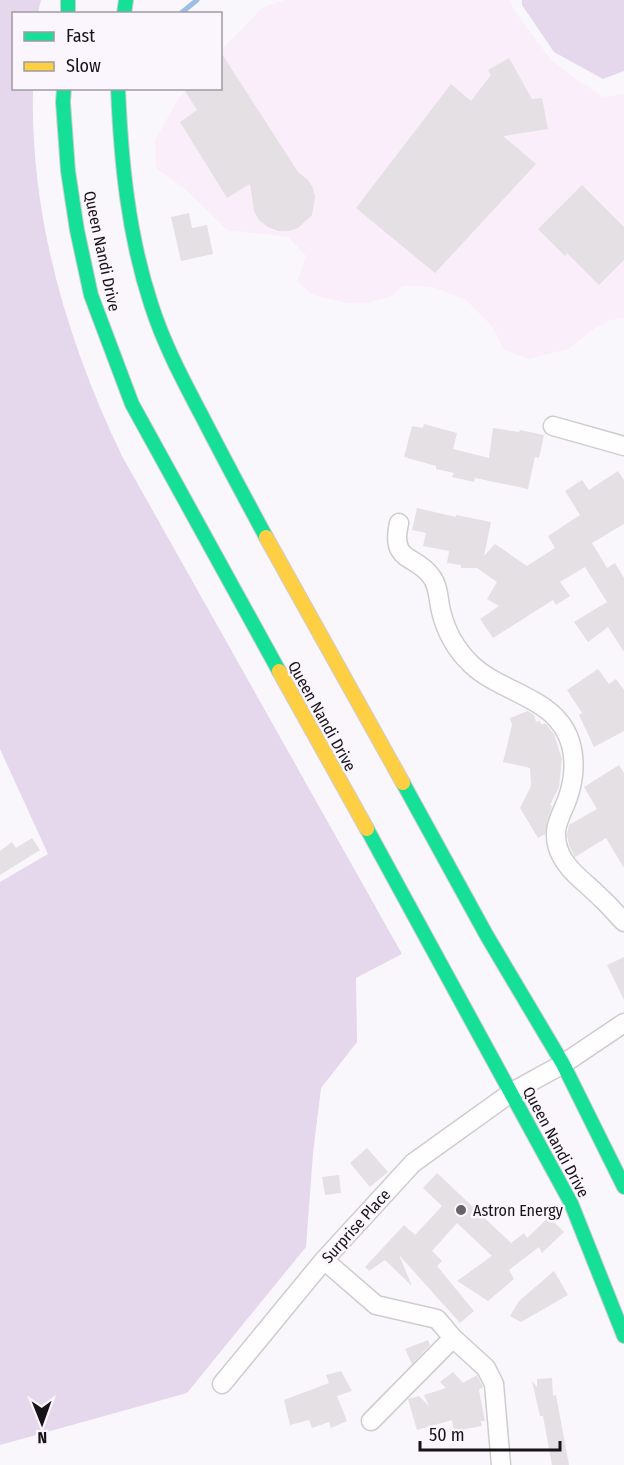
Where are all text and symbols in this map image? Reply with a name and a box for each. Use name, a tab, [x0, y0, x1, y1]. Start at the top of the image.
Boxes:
legend	[12, 12, 222, 90]
text: Fast	[66, 25, 95, 47]
text: Slow	[66, 55, 101, 77]
street label: Queen Nandi Drive	[80, 189, 124, 313]
street label: Queen Nandi Drive	[284, 658, 360, 774]
street label: Queen Nandi Drive	[519, 1083, 593, 1201]
street label: Surprise Place	[318, 1185, 394, 1267]
place label: Astron Energy	[473, 1201, 564, 1220]
marker: Astron Energy	[454, 1203, 468, 1217]
north arrow	[12, 1393, 72, 1453]
scale bar	[420, 1414, 560, 1452]
text: 50 m	[429, 1424, 465, 1446]
text: N	[37, 1428, 47, 1447]

